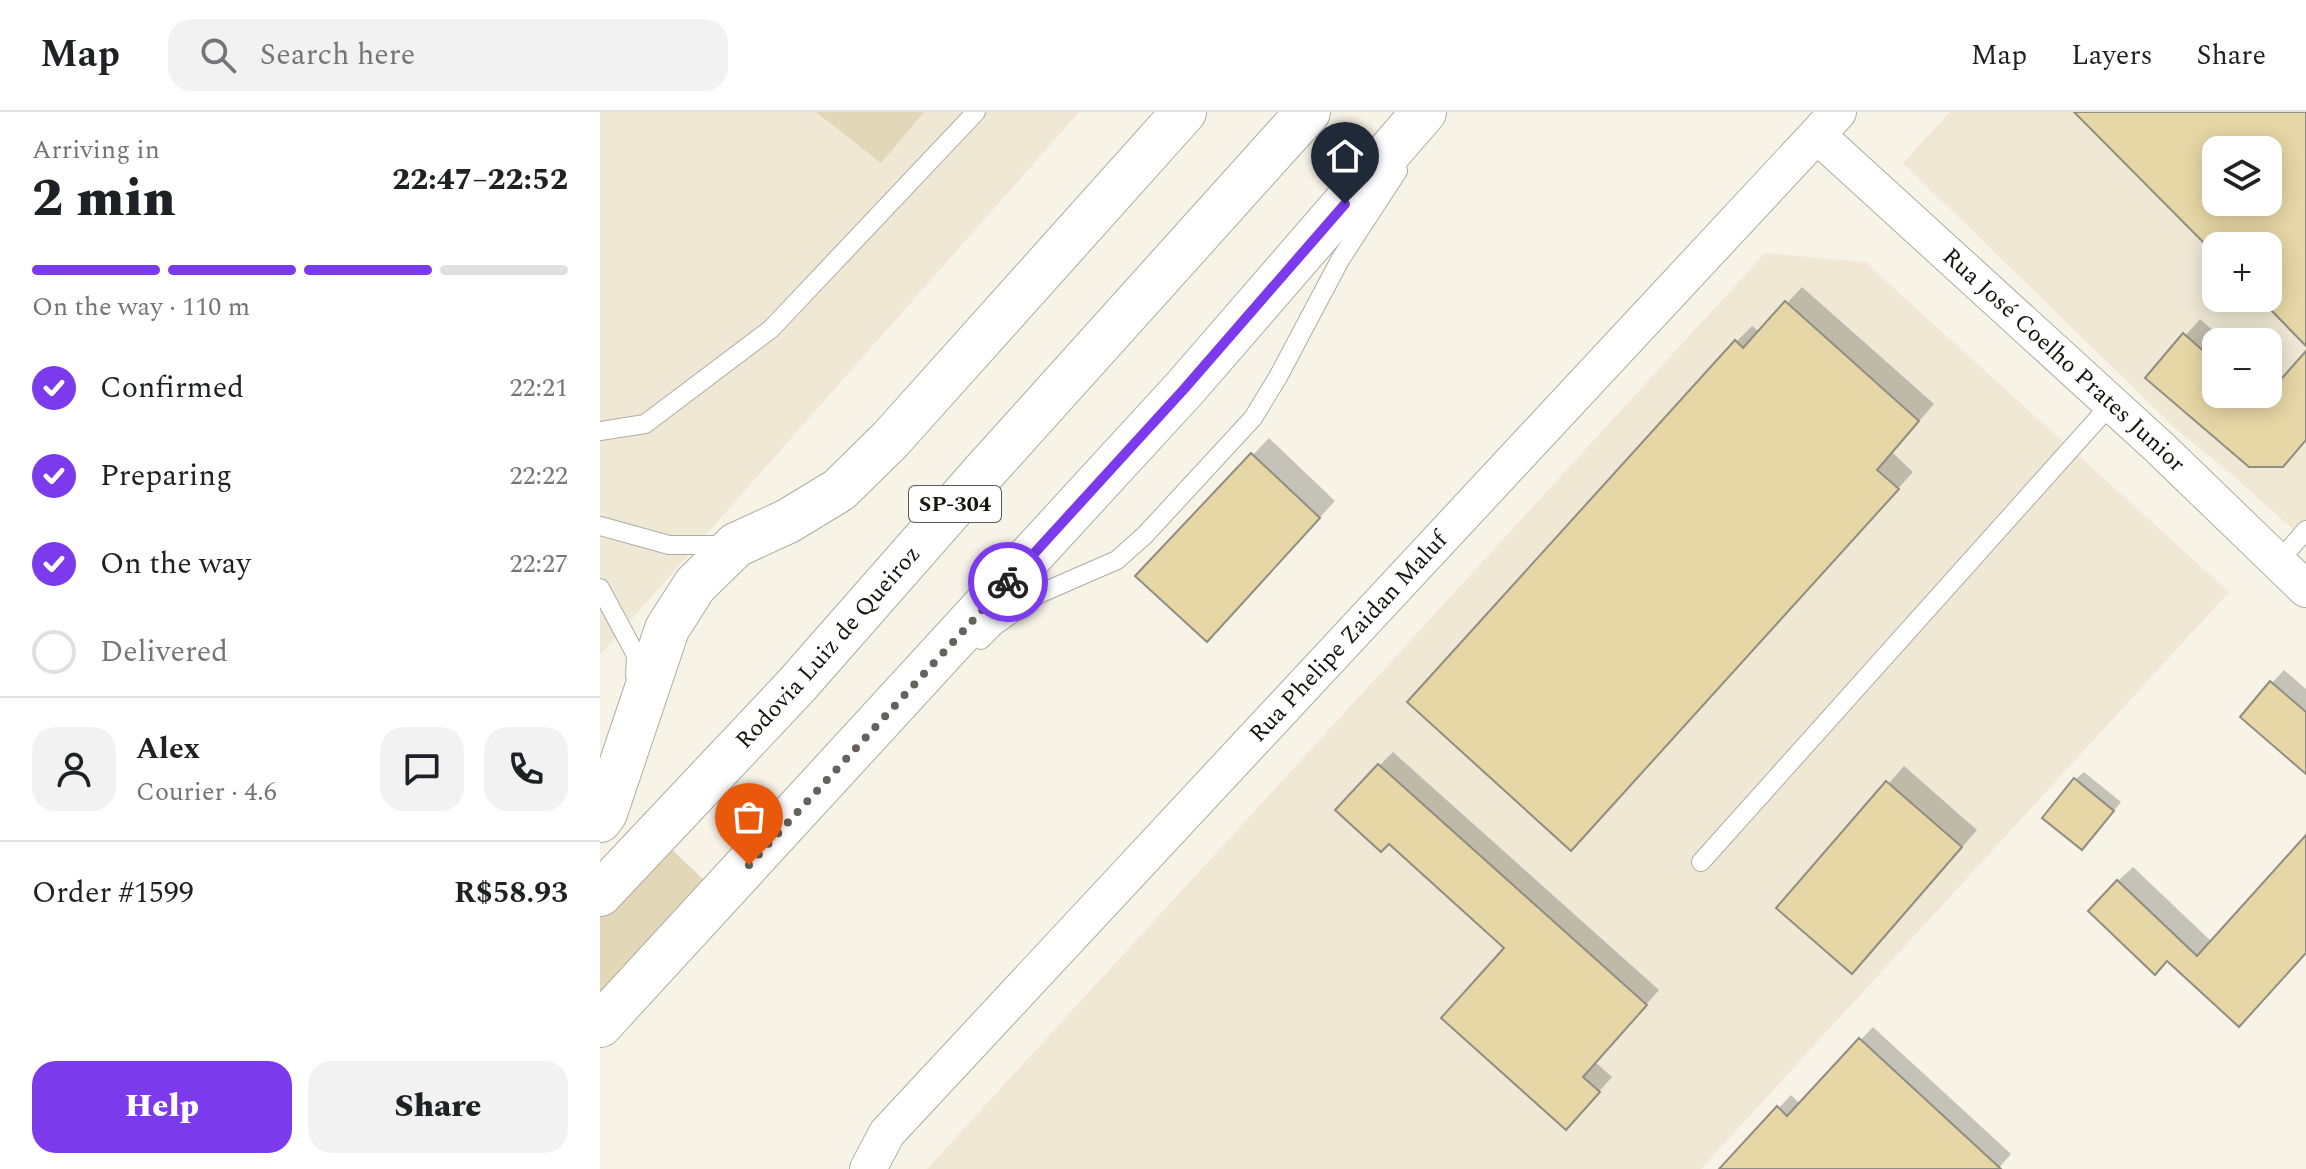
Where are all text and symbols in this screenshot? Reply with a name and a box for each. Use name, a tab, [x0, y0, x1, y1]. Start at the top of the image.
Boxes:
search box	[168, 19, 728, 91]
text: Map	[40, 26, 120, 84]
text: Search here	[260, 32, 415, 78]
icon: search	[196, 33, 240, 77]
text: Map	[1971, 34, 2027, 77]
text: Layers	[2071, 34, 2153, 77]
text: Share	[2197, 34, 2266, 77]
pin	[1311, 122, 1379, 204]
text: Arriving in	[32, 130, 160, 170]
icon: home	[1323, 134, 1367, 178]
map controls	[2202, 136, 2282, 408]
button: layers	[2202, 136, 2282, 216]
text: 22:47–22:52	[392, 157, 568, 203]
text: 2 min	[32, 160, 176, 239]
button: +	[2202, 232, 2282, 312]
street label: Rua José Coelho Prates Junior	[1934, 239, 2193, 481]
text: On the way · 110 m	[32, 287, 250, 327]
button: −	[2202, 328, 2282, 408]
text: Confirmed	[100, 365, 244, 411]
icon: check	[32, 366, 76, 410]
text: 22:21	[509, 368, 568, 408]
text: Preparing	[100, 453, 232, 499]
icon: check	[32, 454, 76, 498]
text: 22:22	[509, 456, 568, 496]
road number: SP-304	[909, 486, 1001, 522]
street label: Rua Phelipe Zaidan Maluf	[1241, 522, 1458, 751]
street label: Rodovia Luiz de Queiroz	[727, 538, 929, 757]
text: On the way	[100, 541, 251, 587]
icon: check	[32, 542, 76, 586]
courier	[968, 542, 1048, 622]
text: 22:27	[509, 544, 568, 584]
icon: bike	[986, 560, 1030, 604]
text: Delivered	[100, 629, 228, 675]
text: Alex	[136, 726, 200, 772]
button: person	[32, 727, 116, 811]
button: chat	[380, 727, 464, 811]
button: phone	[484, 727, 568, 811]
text: Courier · 4.6	[136, 772, 277, 812]
pin	[715, 783, 783, 865]
icon: bag	[727, 795, 771, 839]
text: Order #1599	[32, 870, 194, 916]
text: R$58.93	[454, 870, 568, 916]
button: Help	[32, 1061, 292, 1153]
button: Share	[308, 1061, 568, 1153]

